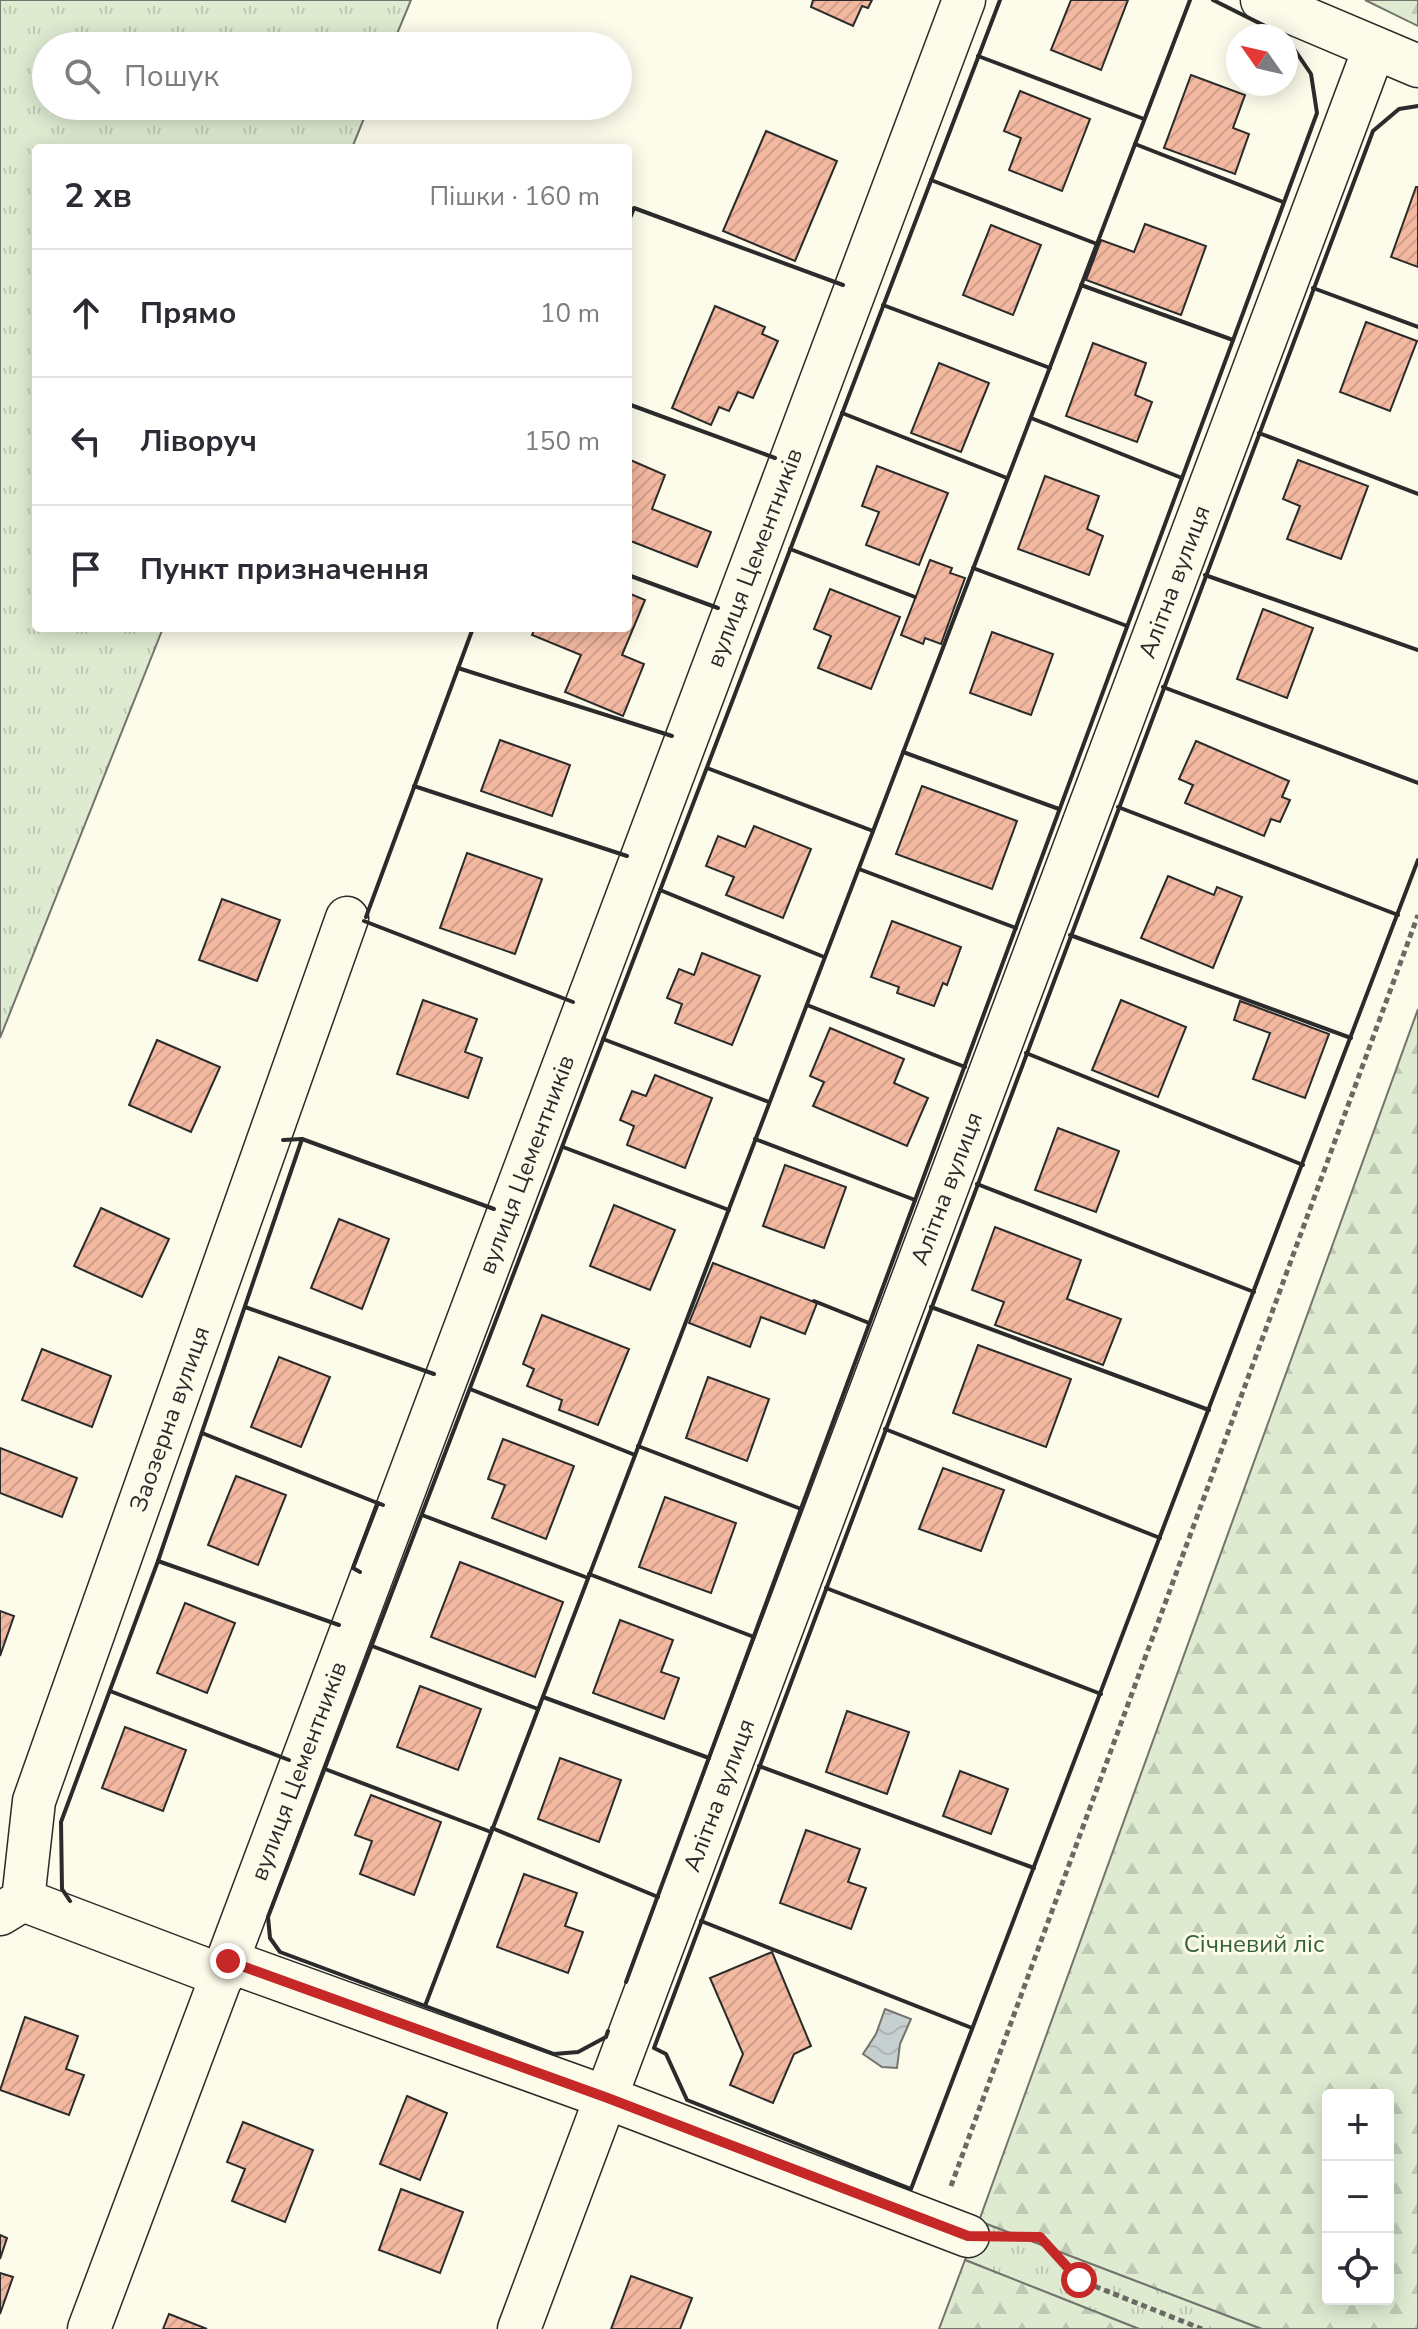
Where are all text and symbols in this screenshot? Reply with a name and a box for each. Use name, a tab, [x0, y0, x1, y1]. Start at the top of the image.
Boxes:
north arrow	[1226, 24, 1298, 96]
search box	[32, 32, 632, 120]
icon: search	[60, 54, 104, 98]
text: Пошук	[124, 56, 219, 97]
text: 2 хв	[64, 173, 132, 219]
text: Пішки · 160 m	[429, 179, 600, 214]
icon: ahead	[64, 291, 108, 335]
text: Прямо	[140, 293, 237, 334]
text: 10 m	[540, 296, 600, 331]
icon: left	[64, 419, 108, 463]
text: Ліворуч	[140, 421, 257, 462]
text: 150 m	[524, 424, 600, 459]
street label: вулиця Цементників	[699, 444, 810, 672]
street label: Алітна вулиця	[1131, 501, 1217, 663]
icon: arrive	[64, 547, 108, 591]
text: Пункт призначення	[140, 549, 429, 590]
street label: вулиця Цементників	[471, 1050, 582, 1278]
street label: Алітна вулиця	[903, 1108, 990, 1270]
street label: Заозерна вулиця	[122, 1322, 217, 1516]
street label: вулиця Цементників	[243, 1657, 354, 1885]
street label: Алітна вулиця	[676, 1714, 762, 1876]
park label: Січневий ліс	[1184, 1928, 1324, 1960]
route end	[210, 1943, 246, 1979]
map controls	[1322, 2089, 1394, 2305]
button: +	[1322, 2089, 1394, 2161]
button: −	[1322, 2161, 1394, 2233]
button: locate	[1322, 2233, 1394, 2305]
route start	[1061, 2262, 1097, 2298]

